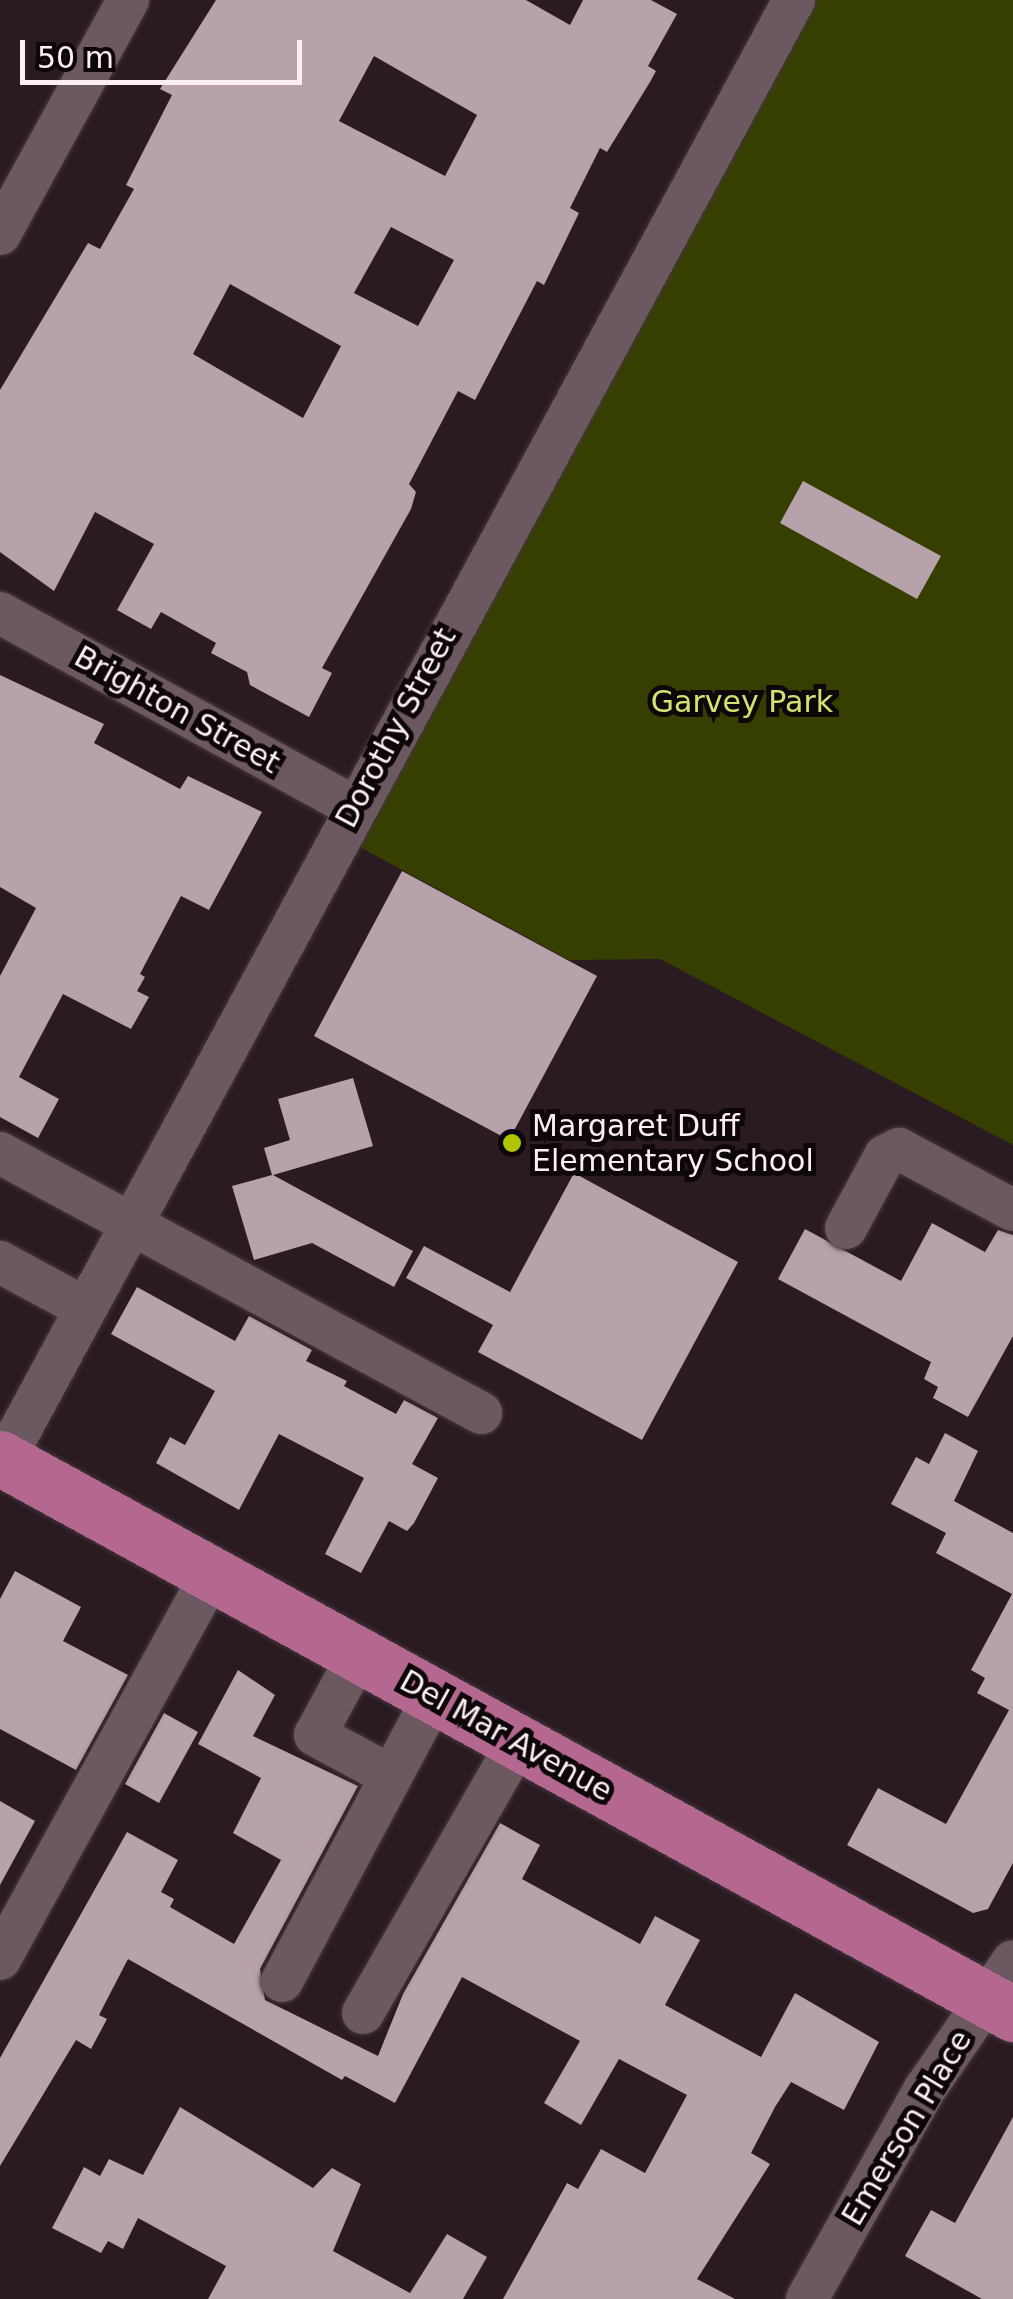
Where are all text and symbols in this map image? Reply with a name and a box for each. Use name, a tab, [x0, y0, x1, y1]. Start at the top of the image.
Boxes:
scale bar	[25, 20, 308, 82]
text: 50 m	[37, 40, 114, 75]
street label: Dorothy Street	[328, 622, 464, 834]
street label: Brighton Street	[68, 639, 286, 781]
park label: Garvey Park	[651, 684, 833, 720]
place label: Margaret Duff Elementary School	[532, 1108, 814, 1178]
marker: Margaret Duff Elementary School	[501, 1132, 523, 1154]
street label: Del Mar Avenue	[394, 1663, 618, 1809]
street label: Emerson Place	[835, 2024, 979, 2232]

